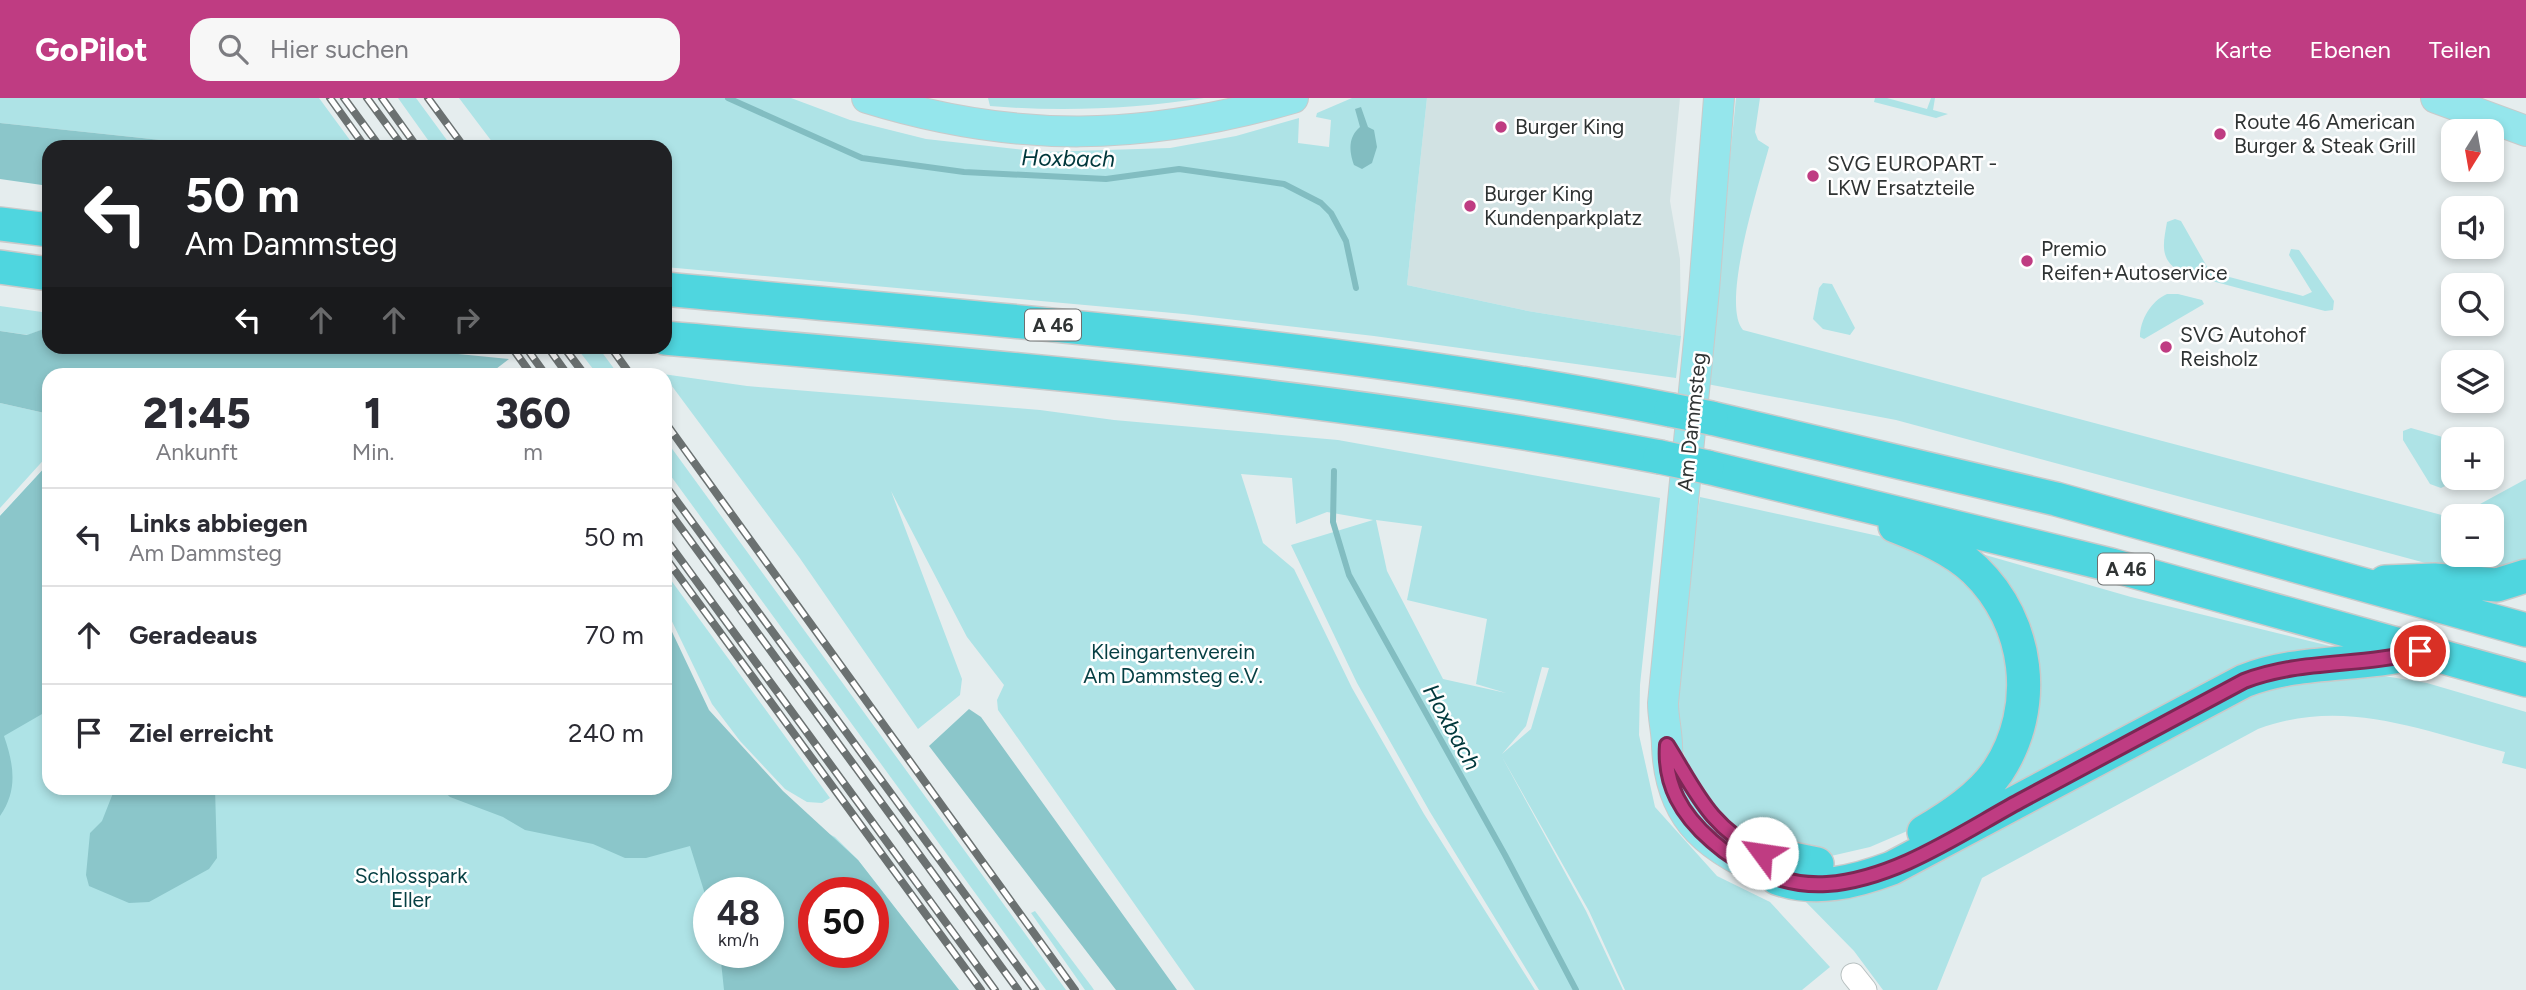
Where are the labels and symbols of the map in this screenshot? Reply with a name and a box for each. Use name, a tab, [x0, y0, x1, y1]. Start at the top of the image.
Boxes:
place label: Route 46 American Burger & Steak Grill	[2234, 109, 2416, 158]
place label: Burger King	[1515, 114, 1624, 139]
marker: Burger King	[1493, 119, 1509, 135]
north arrow	[2441, 119, 2504, 182]
marker: Route 46 American Burger & Steak Grill	[2212, 126, 2228, 142]
water label: Hoxbach	[1021, 143, 1115, 173]
place label: SVG EUROPART - LKW Ersatzteile	[1827, 151, 1997, 200]
marker: SVG EUROPART - LKW Ersatzteile	[1805, 168, 1821, 184]
place label: Burger King Kundenparkplatz	[1484, 181, 1642, 230]
marker: Burger King Kundenparkplatz	[1462, 198, 1478, 214]
place label: Premio Reifen+Autoservice	[2041, 236, 2227, 285]
marker: Premio Reifen+Autoservice	[2019, 253, 2035, 269]
road number: A 46	[1025, 310, 1081, 341]
place label: SVG Autohof Reisholz	[2180, 322, 2306, 371]
marker: SVG Autohof Reisholz	[2158, 339, 2174, 355]
street label: Am Dammsteg	[1672, 351, 1711, 493]
road number: A 46	[2098, 554, 2154, 584]
pin	[2390, 621, 2450, 681]
park label: Kleingartenverein Am Dammsteg e.V.	[1083, 639, 1263, 688]
water label: Hoxbach	[1417, 679, 1487, 775]
position arrow	[1725, 816, 1799, 890]
park label: Schlosspark Eller	[355, 863, 468, 912]
speed limit sign: 50	[798, 877, 889, 968]

